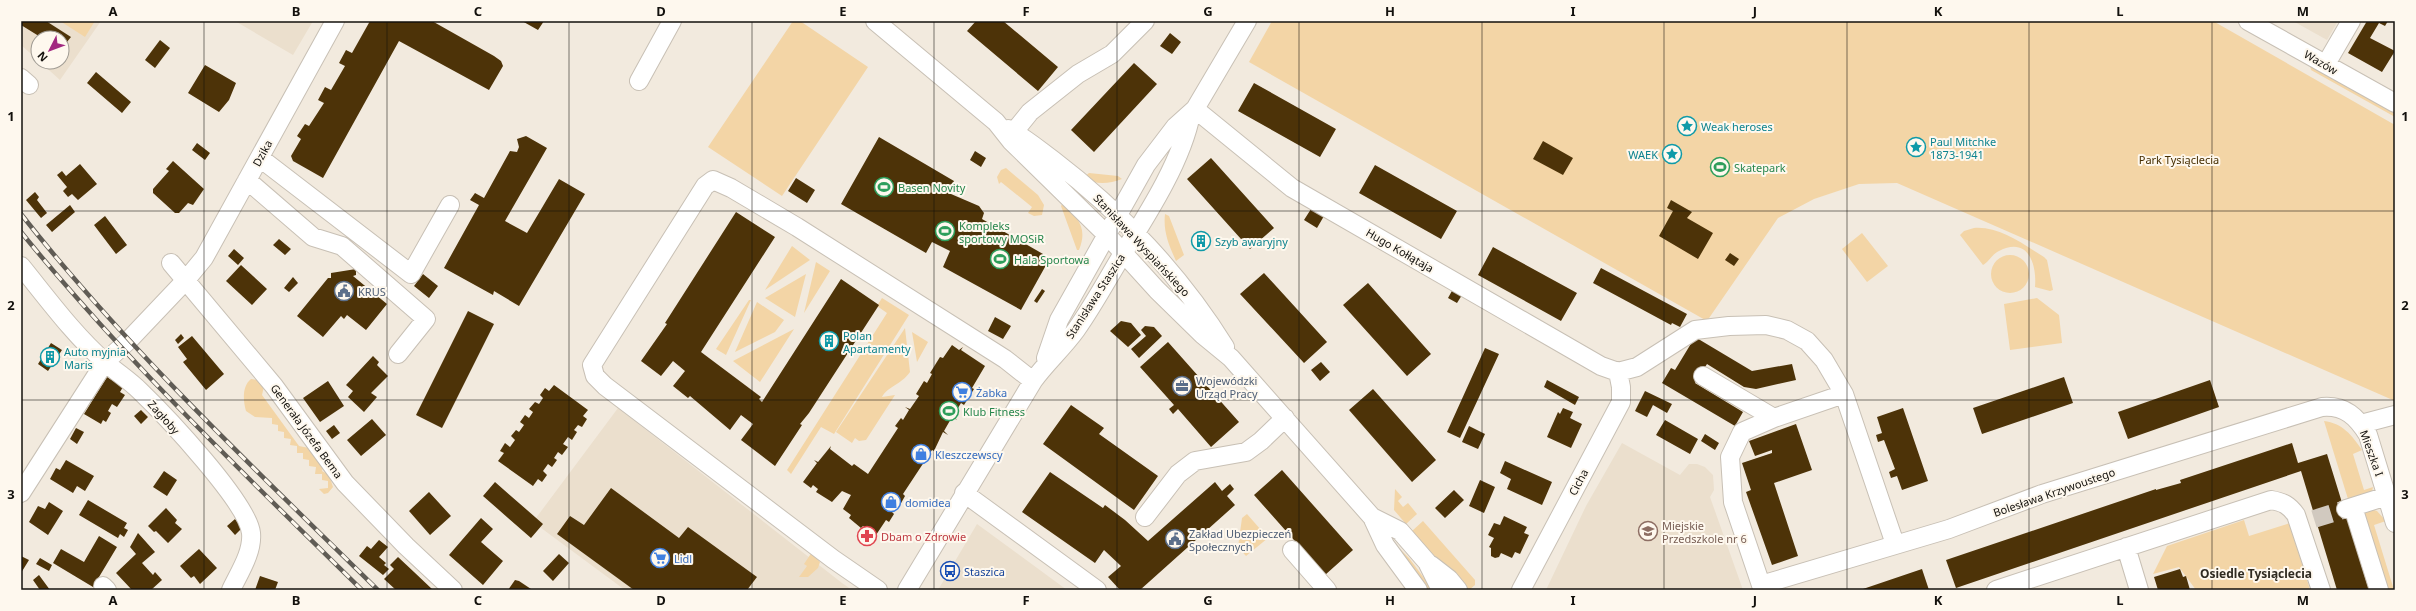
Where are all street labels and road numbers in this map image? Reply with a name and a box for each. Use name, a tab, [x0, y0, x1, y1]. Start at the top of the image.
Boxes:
street label: Wazów	[2301, 46, 2341, 78]
street label: Dzika	[249, 137, 275, 169]
street label: Stanisława Wyspiańskiego	[1090, 190, 1194, 300]
street label: Hugo Kołłątaja	[1363, 225, 1437, 275]
street label: Stanisława Staszica	[1062, 251, 1128, 341]
street label: Generała Józefa Bema	[268, 381, 346, 481]
street label: Zagłoby	[145, 397, 184, 437]
street label: Mieszka I	[2357, 428, 2387, 478]
street label: Bolesława Krzywoustego	[1991, 464, 2117, 520]
street label: Cicha	[1565, 466, 1591, 498]

